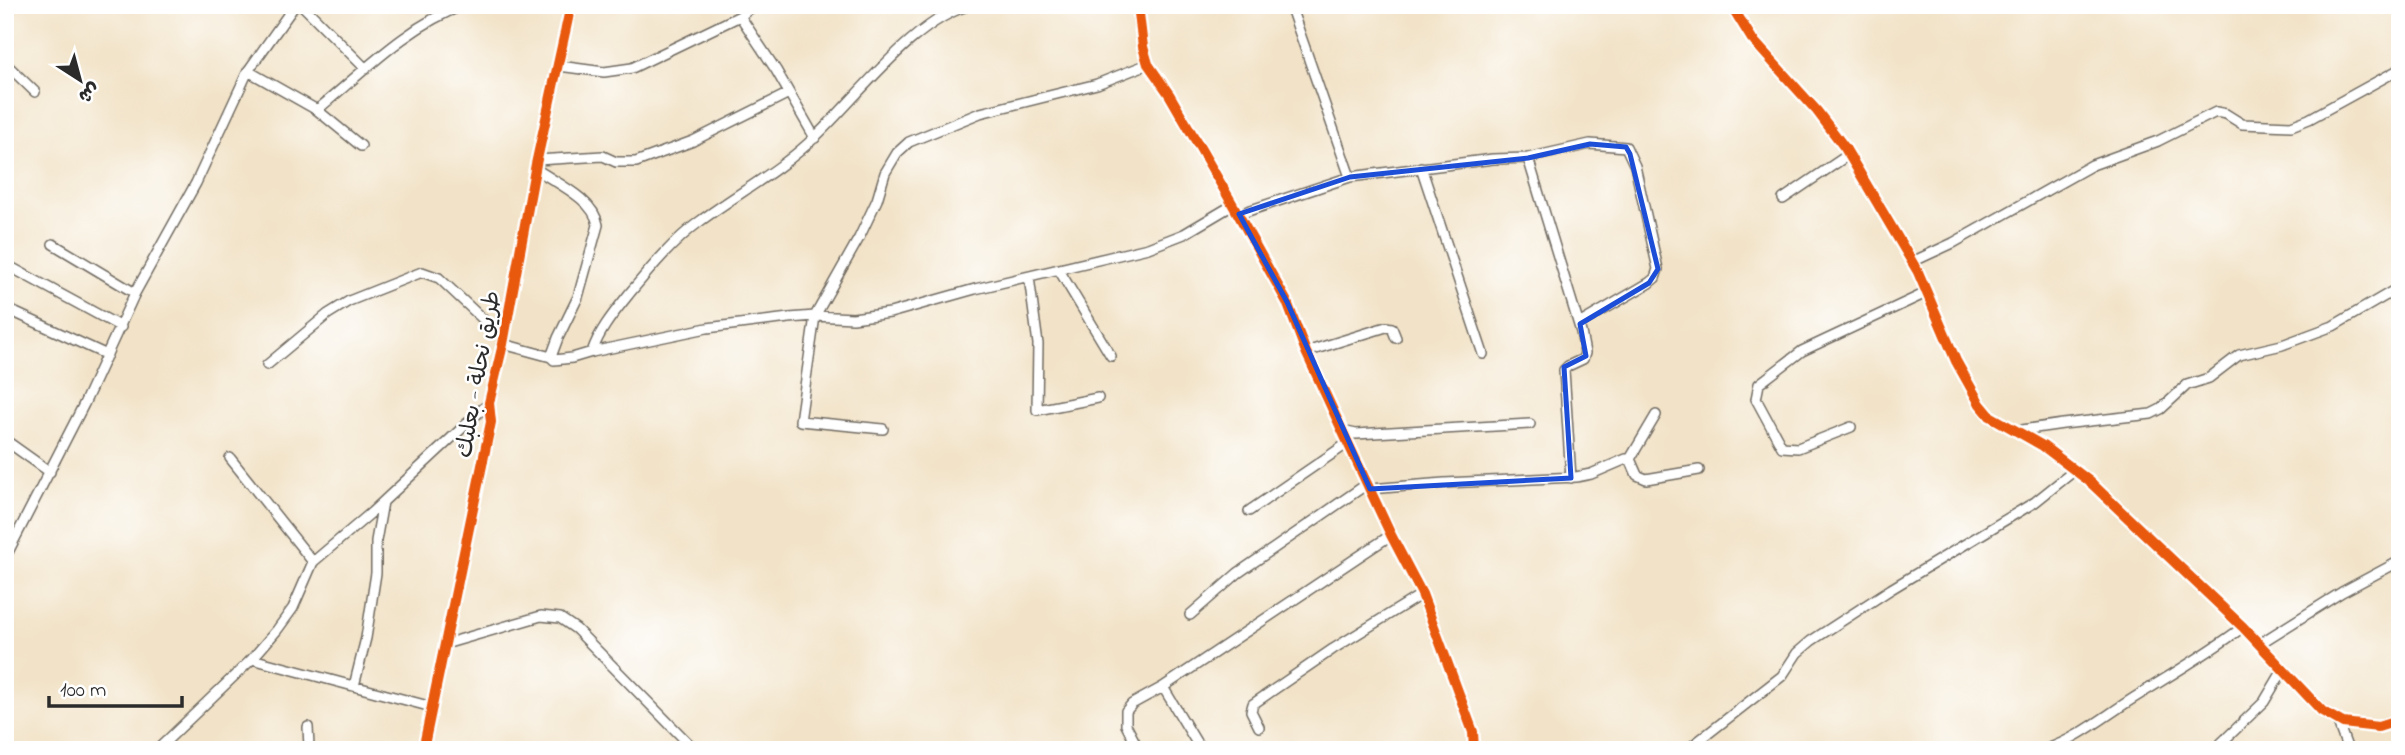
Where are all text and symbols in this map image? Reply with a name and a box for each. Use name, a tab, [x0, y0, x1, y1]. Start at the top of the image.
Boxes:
north arrow	[46, 46, 116, 116]
text: ش	[72, 75, 105, 109]
street label: طريق نحلة - بعلبك	[449, 288, 510, 461]
scale bar	[49, 664, 182, 708]
text: 100 m	[60, 676, 106, 706]

